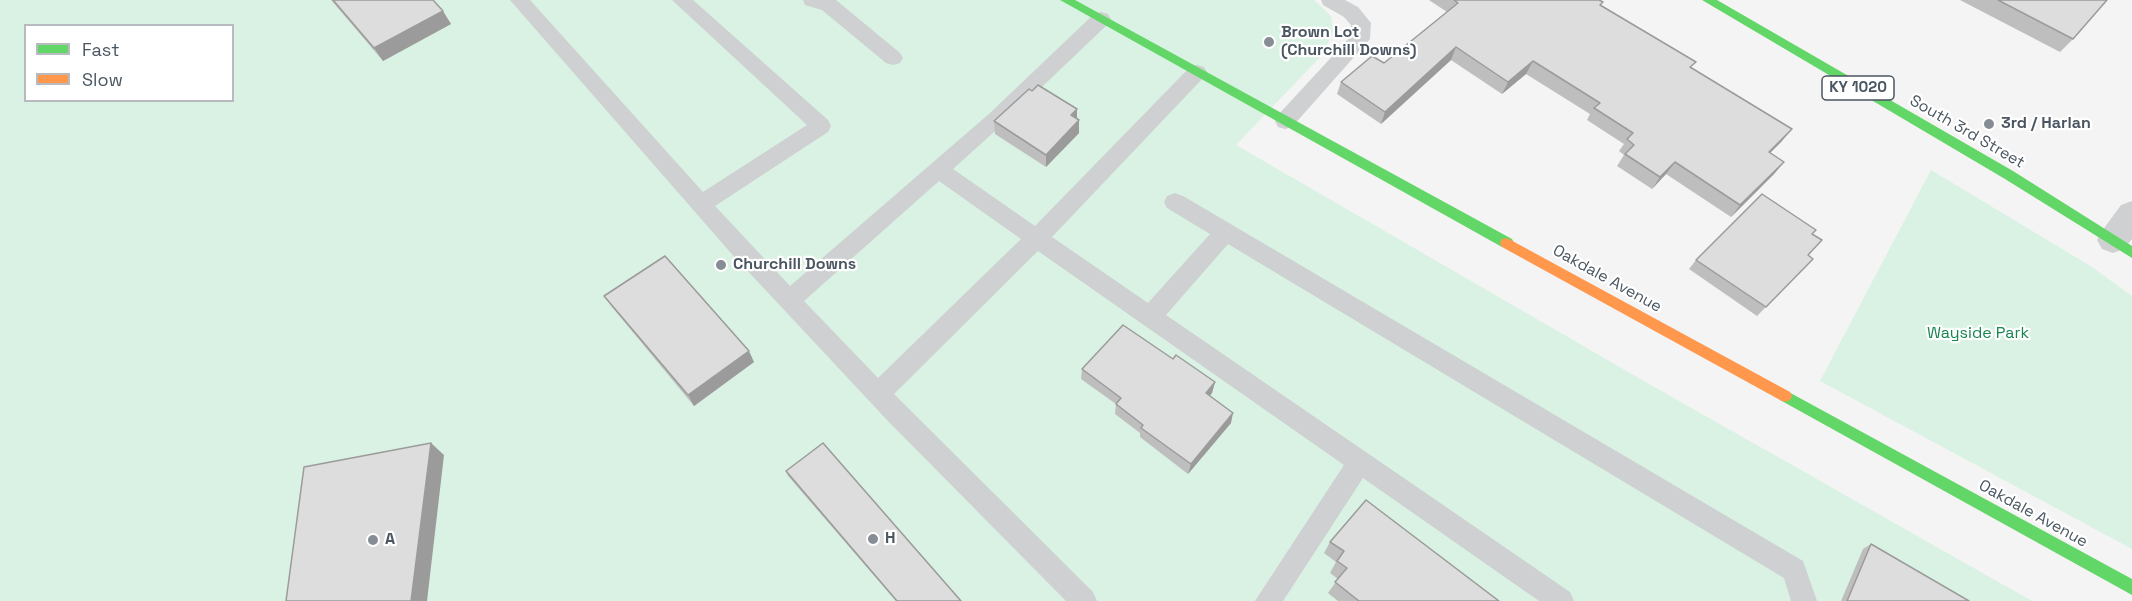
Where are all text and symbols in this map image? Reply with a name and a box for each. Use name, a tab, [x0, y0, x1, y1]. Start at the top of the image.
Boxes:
place label: Brown Lot (Churchill Downs)	[1281, 23, 1416, 61]
legend	[24, 24, 234, 102]
marker: Brown Lot (Churchill Downs)	[1262, 35, 1276, 49]
text: Fast	[82, 38, 119, 61]
text: Slow	[82, 68, 123, 91]
road number: KY 1020	[1822, 76, 1894, 100]
street label: South 3rd Street	[1906, 91, 2028, 173]
place label: 3rd / Harlan	[2001, 114, 2091, 134]
marker: 3rd / Harlan	[1982, 117, 1996, 131]
street label: Oakdale Avenue	[1549, 241, 1665, 317]
place label: Churchill Downs	[733, 255, 856, 275]
marker: Churchill Downs	[714, 258, 728, 272]
park label: Wayside Park	[1927, 324, 2029, 344]
street label: Oakdale Avenue	[1975, 476, 2091, 552]
place label: H	[885, 529, 895, 549]
place label: A	[385, 530, 395, 550]
marker: H	[866, 532, 880, 546]
marker: A	[366, 533, 380, 547]

